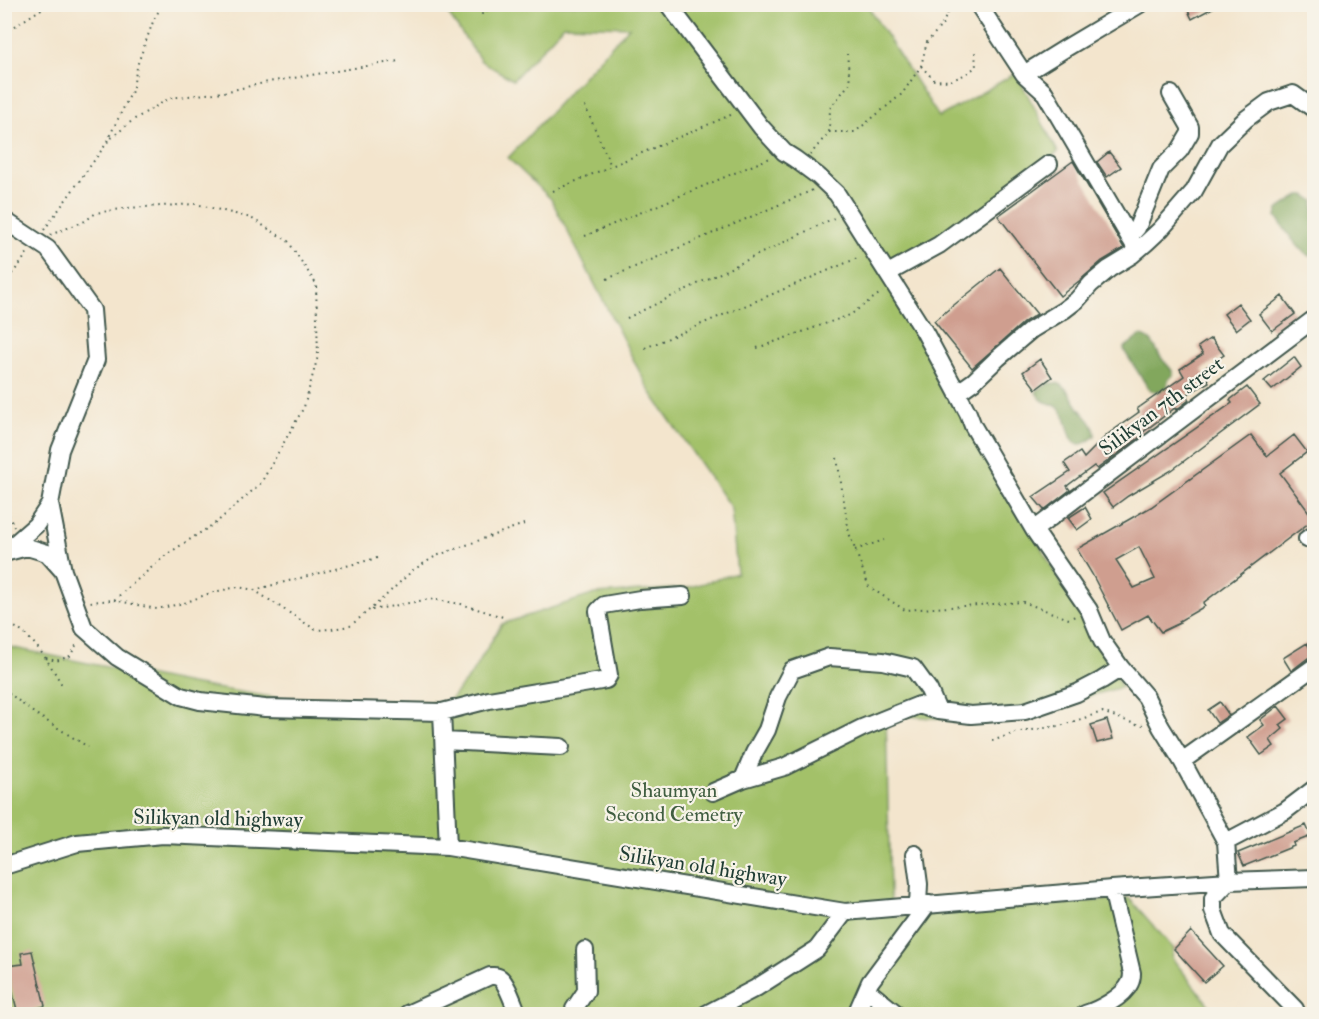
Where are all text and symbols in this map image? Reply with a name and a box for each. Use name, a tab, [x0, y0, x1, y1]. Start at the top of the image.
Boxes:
street label: Silikyan 7th street	[1094, 351, 1229, 462]
park label: Shaumyan Second Cemetry	[605, 777, 744, 828]
street label: Silikyan old highway	[133, 804, 304, 833]
street label: Silikyan old highway	[617, 840, 790, 893]

